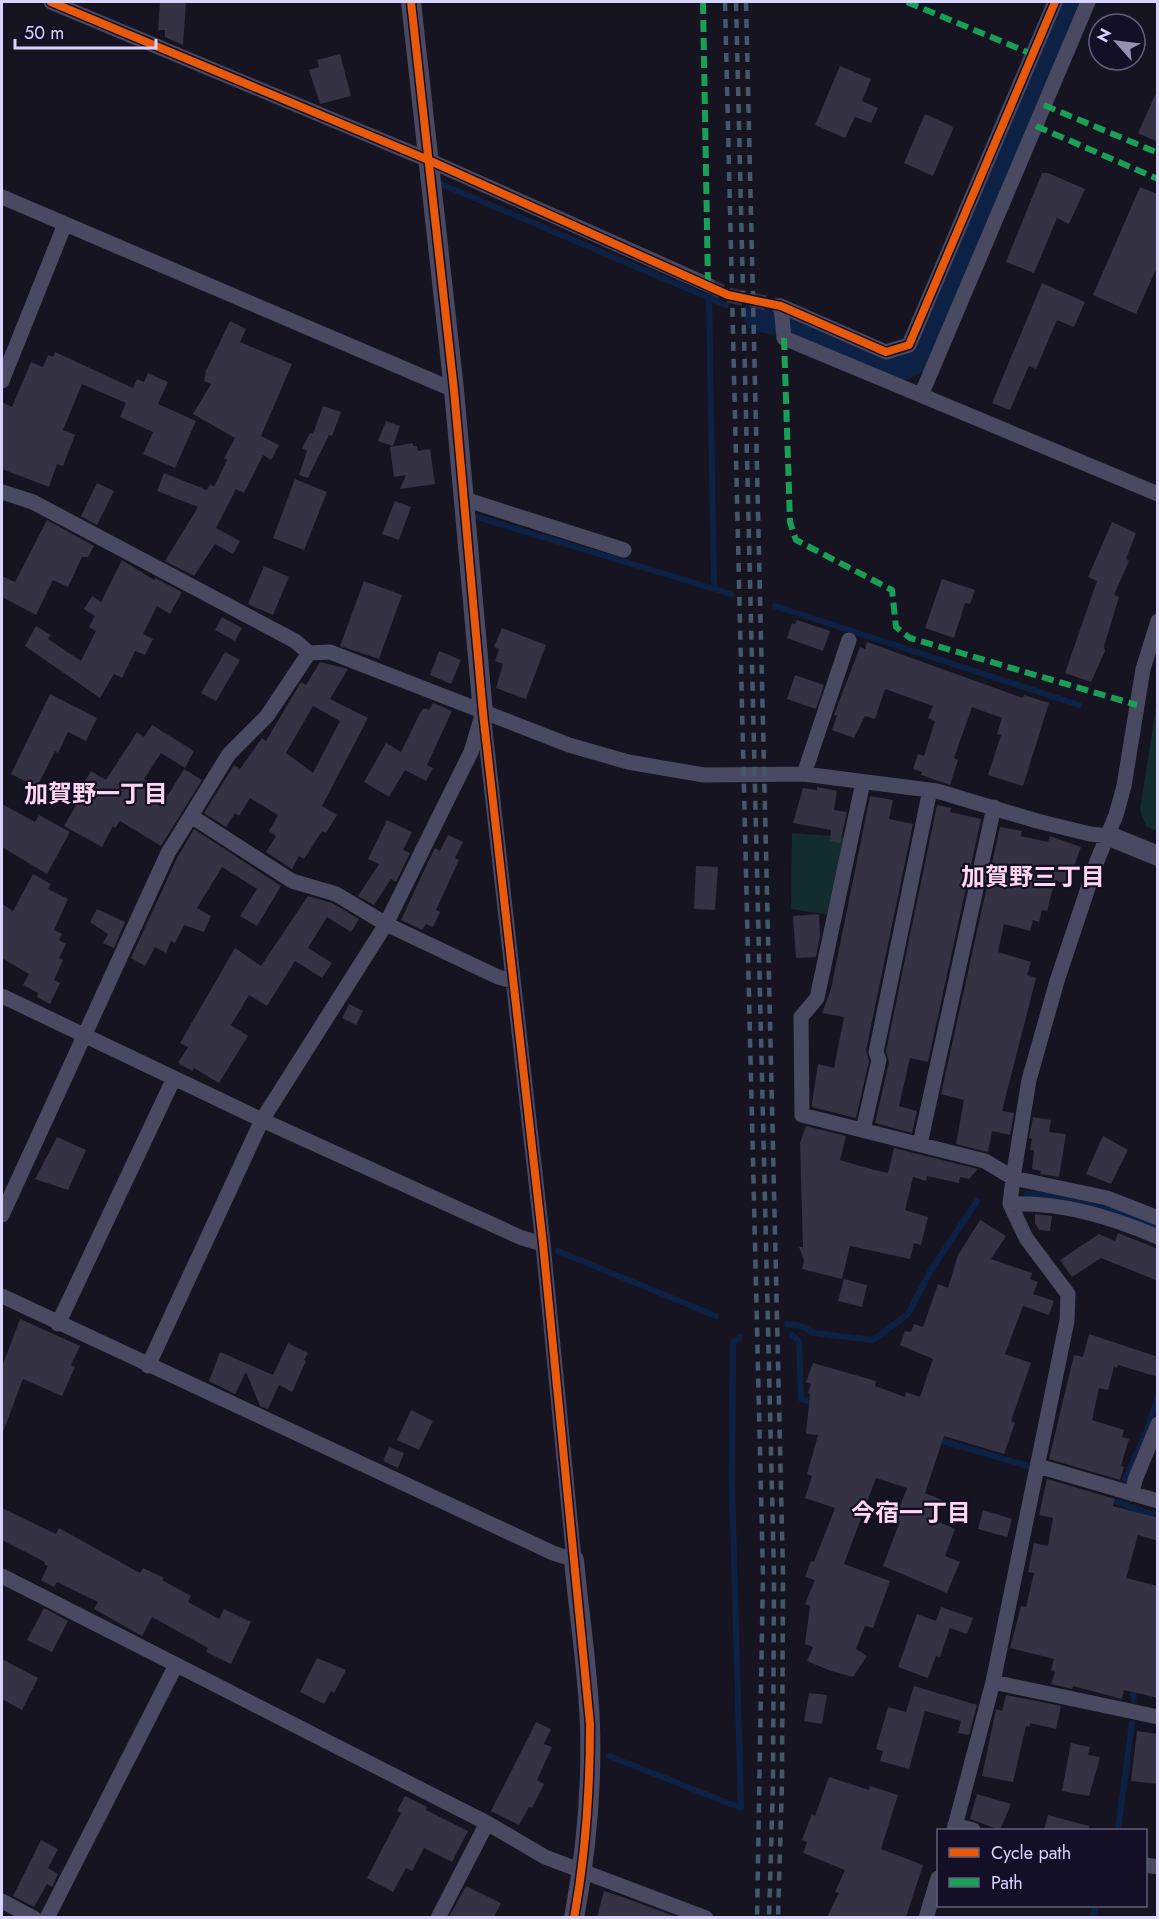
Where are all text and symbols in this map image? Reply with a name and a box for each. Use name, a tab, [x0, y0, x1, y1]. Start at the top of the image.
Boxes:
scale bar	[15, 12, 156, 50]
north arrow	[1087, 12, 1147, 72]
text: 50 m	[24, 20, 64, 46]
text: N	[1091, 24, 1117, 46]
district label: 加賀野一丁目	[24, 776, 168, 811]
district label: 加賀野三丁目	[961, 859, 1105, 894]
district label: 今宿一丁目	[851, 1495, 971, 1530]
legend	[937, 1829, 1147, 1907]
text: Cycle path	[991, 1840, 1071, 1866]
text: Path	[991, 1870, 1023, 1896]

